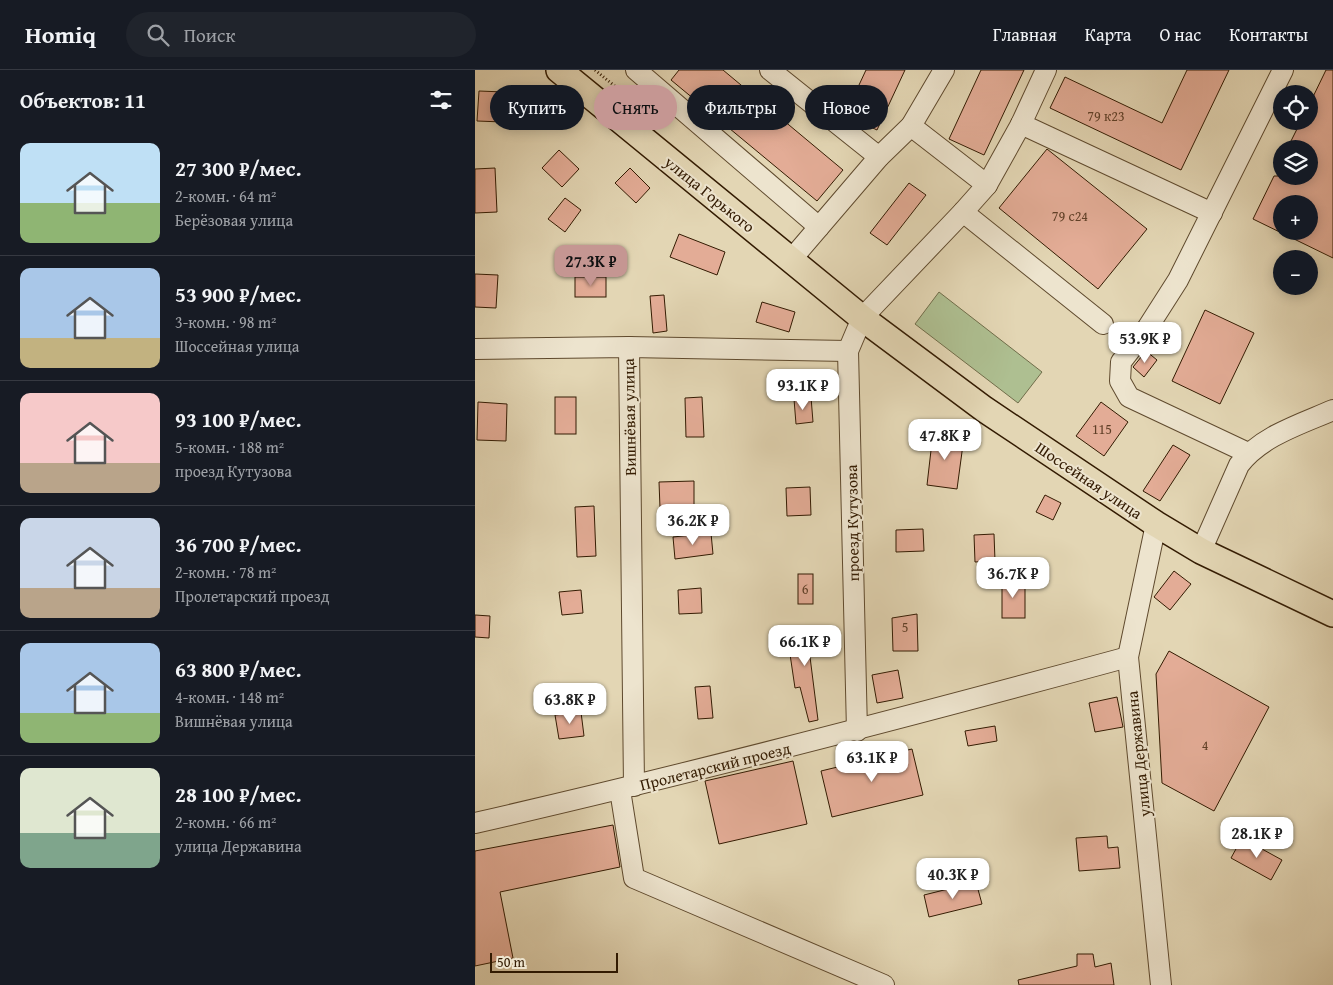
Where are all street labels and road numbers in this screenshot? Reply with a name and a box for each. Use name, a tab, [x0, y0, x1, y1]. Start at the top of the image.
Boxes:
street label: улица Горького	[659, 149, 760, 238]
street label: Вишнёвая улица	[616, 358, 642, 476]
street label: Шоссейная улица	[1031, 435, 1148, 525]
street label: проезд Кутузова	[839, 464, 865, 582]
street label: улица Державина	[1119, 689, 1157, 819]
street label: Пролетарский проезд	[637, 736, 793, 796]

